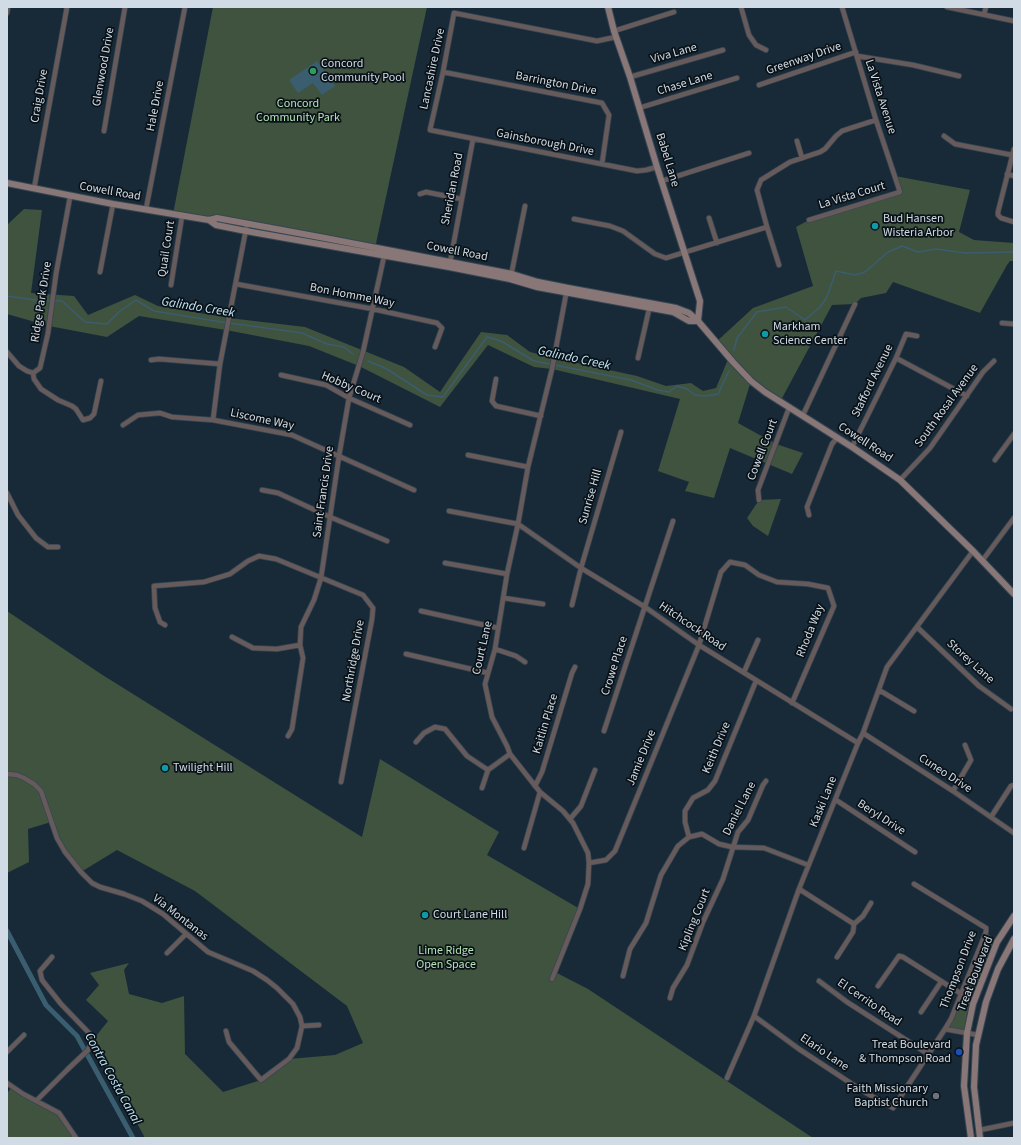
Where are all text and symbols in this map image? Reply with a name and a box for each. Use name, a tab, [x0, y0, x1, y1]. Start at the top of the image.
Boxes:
street label: Glenwood Drive	[90, 27, 118, 107]
street label: Lancashire Drive	[417, 27, 449, 111]
street label: Greenway Drive	[765, 39, 843, 79]
street label: Viva Lane	[649, 41, 699, 67]
place label: Concord Community Pool	[321, 57, 405, 85]
street label: La Vista Avenue	[861, 58, 899, 136]
marker: Concord Community Pool	[308, 66, 318, 76]
street label: Craig Drive	[28, 68, 52, 124]
street label: Barrington Drive	[514, 69, 598, 99]
street label: Chase Lane	[656, 69, 714, 99]
street label: Hale Drive	[144, 79, 168, 133]
park label: Concord Community Park	[256, 97, 340, 125]
street label: Gainsborough Drive	[495, 126, 595, 160]
street label: Babel Lane	[652, 131, 682, 189]
street label: Sheridan Road	[439, 152, 467, 226]
street label: La Vista Court	[817, 179, 887, 213]
street label: Cowell Road	[78, 180, 142, 204]
place label: Bud Hansen Wisteria Arbor	[883, 212, 954, 240]
street label: Quail Court	[155, 220, 179, 278]
marker: Bud Hansen Wisteria Arbor	[870, 221, 880, 231]
street label: Cowell Road	[425, 239, 489, 265]
street label: Ridge Park Drive	[29, 261, 55, 343]
street label: Bon Homme Way	[308, 281, 396, 311]
water label: Galindo Creek	[160, 294, 236, 322]
place label: Markham Science Center	[773, 320, 847, 348]
marker: Markham Science Center	[760, 329, 770, 339]
street label: Stafford Avenue	[849, 342, 897, 420]
water label: Galindo Creek	[536, 344, 612, 374]
street label: South Rosal Avenue	[912, 362, 982, 450]
street label: Hobby Court	[319, 369, 383, 407]
street label: Liscome Way	[229, 406, 295, 434]
street label: Cowell Court	[745, 417, 781, 483]
street label: Cowell Road	[835, 420, 895, 466]
street label: Saint Francis Drive	[310, 445, 338, 539]
street label: Sunrise Hill	[576, 468, 606, 526]
street label: Hitchcock Road	[656, 599, 728, 655]
street label: Rhoda Way	[794, 602, 828, 660]
street label: Northridge Drive	[340, 619, 368, 703]
street label: Court Lane	[470, 620, 496, 676]
street label: Crowe Place	[599, 635, 631, 697]
street label: Storey Lane	[943, 637, 997, 687]
street label: Kaitlin Place	[530, 692, 562, 756]
street label: Keith Drive	[700, 720, 734, 776]
street label: Jamie Drive	[624, 728, 660, 788]
street label: Cuneo Drive	[916, 751, 974, 797]
place label: Twilight Hill	[173, 761, 233, 775]
marker: Twilight Hill	[160, 763, 170, 773]
street label: Kaski Lane	[807, 774, 841, 830]
street label: Daniel Lane	[720, 780, 760, 838]
street label: Beryl Drive	[854, 797, 908, 839]
street label: Kipling Court	[676, 887, 714, 953]
street label: Via Montanas	[149, 892, 211, 944]
place label: Court Lane Hill	[433, 908, 507, 922]
marker: Court Lane Hill	[420, 910, 430, 920]
street label: Thompson Drive	[937, 929, 981, 1011]
street label: Treat Boulevard	[955, 934, 997, 1014]
park label: Lime Ridge Open Space	[416, 944, 476, 972]
street label: El Cerrito Road	[834, 976, 904, 1030]
water label: Contra Costa Canal	[80, 1030, 144, 1128]
street label: Elario Lane	[797, 1031, 851, 1075]
place label: Treat Boulevard & Thompson Road	[859, 1038, 951, 1066]
marker: Treat Boulevard & Thompson Road	[954, 1047, 964, 1057]
place label: Faith Missionary Baptist Church	[847, 1082, 928, 1110]
marker: Faith Missionary Baptist Church	[931, 1091, 941, 1101]

